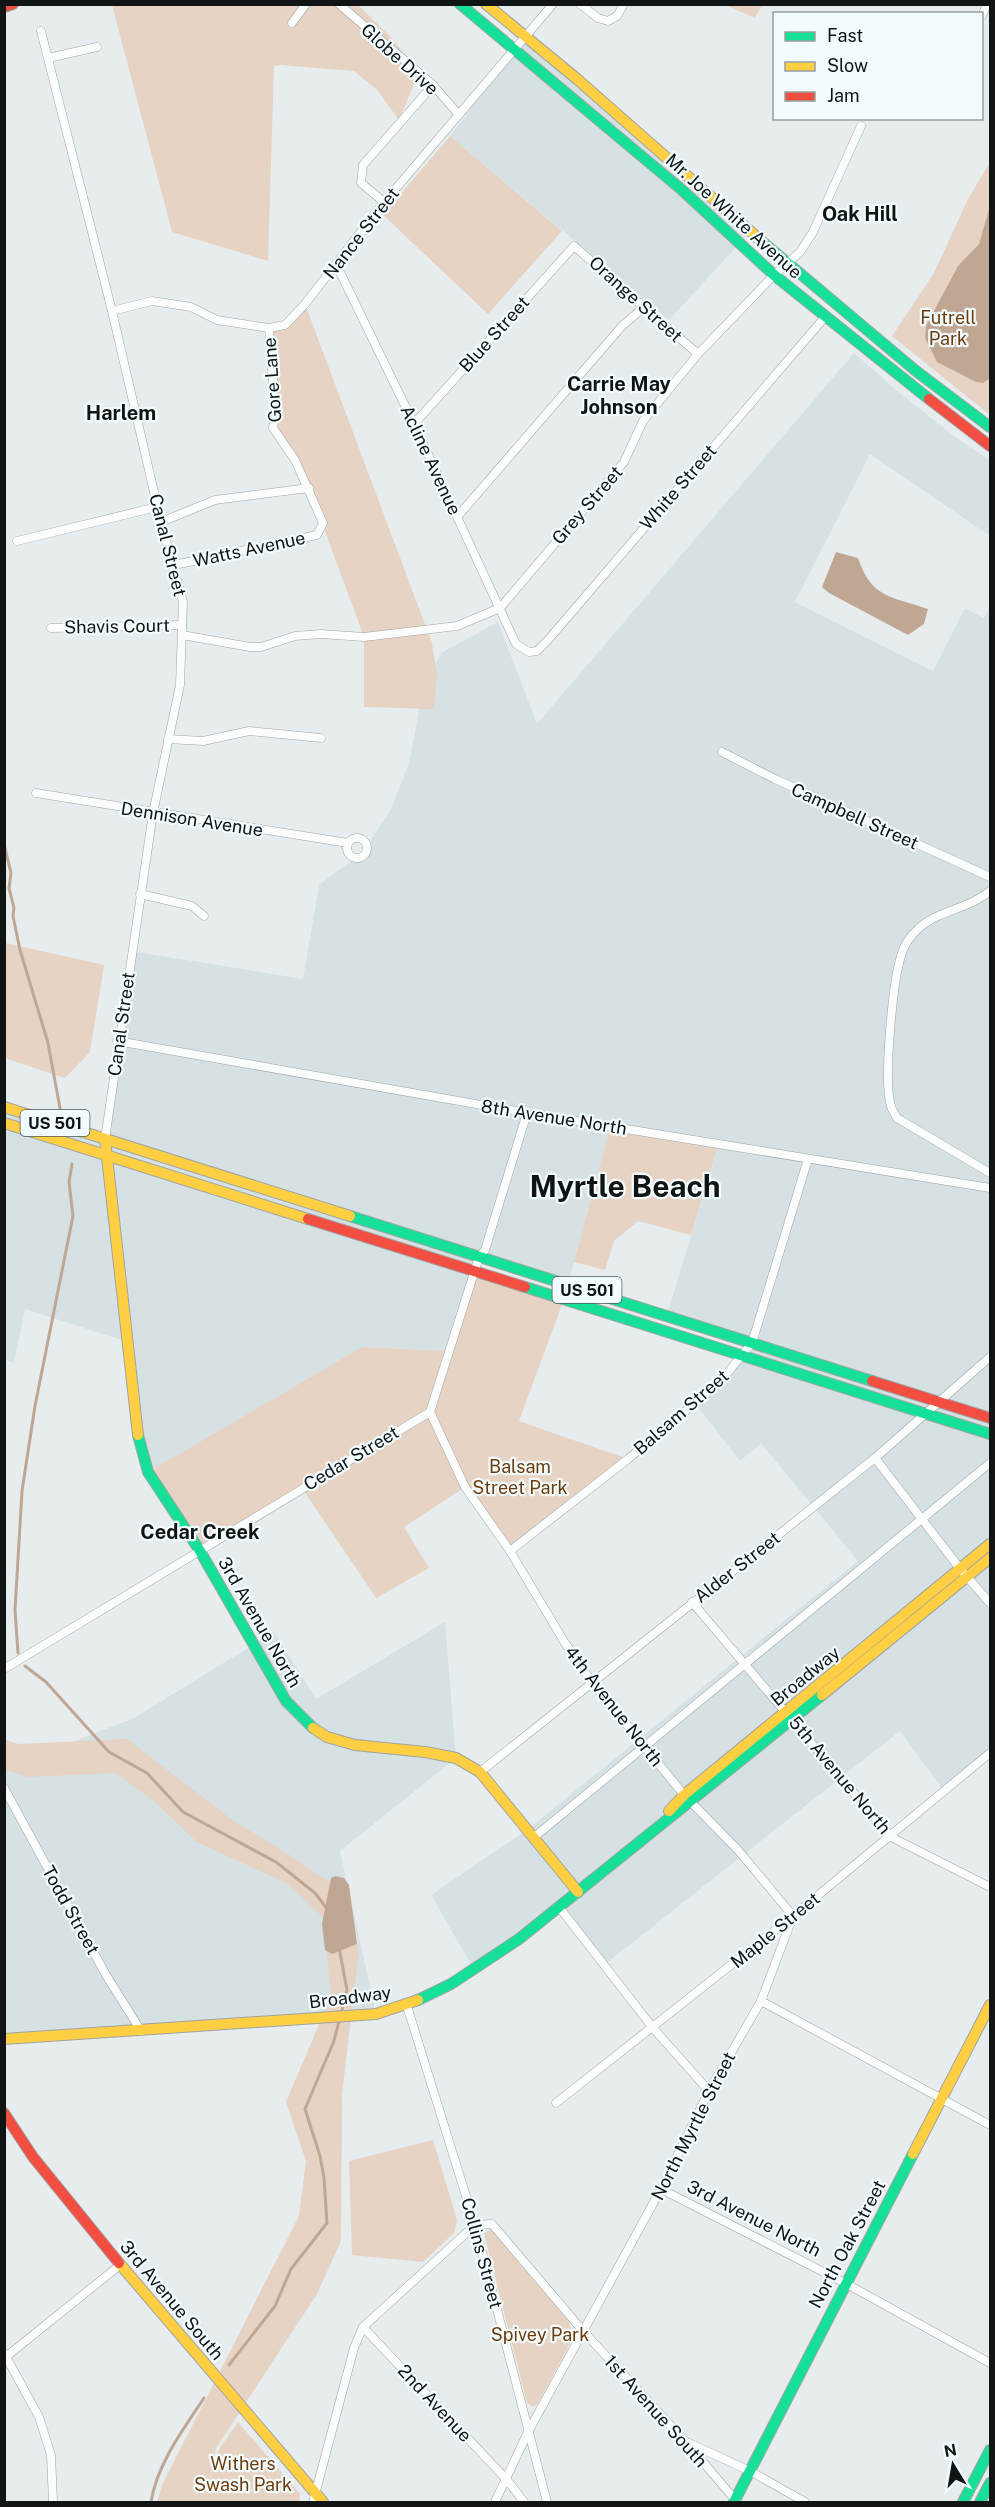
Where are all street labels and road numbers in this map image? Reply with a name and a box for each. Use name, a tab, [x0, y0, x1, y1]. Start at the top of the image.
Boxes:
street label: Globe Drive	[357, 19, 443, 99]
street label: Mr. Joe White Avenue	[661, 149, 807, 283]
street label: Nance Street	[319, 183, 403, 283]
street label: Orange Street	[585, 252, 687, 346]
street label: Blue Street	[455, 292, 533, 376]
street label: Gore Lane	[259, 337, 285, 423]
street label: Acline Avenue	[396, 402, 466, 518]
street label: White Street	[635, 440, 721, 534]
street label: Grey Street	[547, 462, 627, 548]
street label: Canal Street	[145, 492, 191, 598]
street label: Watts Avenue	[191, 527, 307, 571]
street label: Shavis Court	[64, 615, 170, 637]
street label: Campbell Street	[788, 779, 922, 853]
street label: Dennison Avenue	[119, 797, 265, 841]
street label: Canal Street	[103, 971, 139, 1077]
street label: 8th Avenue North	[480, 1095, 628, 1139]
road number: US 501	[20, 1110, 90, 1136]
road number: US 501	[552, 1277, 622, 1303]
street label: Balsam Street	[629, 1365, 733, 1459]
street label: Cedar Street	[300, 1421, 402, 1495]
street label: Alder Street	[690, 1527, 784, 1607]
street label: 3rd Avenue North	[214, 1553, 306, 1691]
street label: 4th Avenue North	[560, 1642, 668, 1770]
street label: Broadway	[766, 1642, 844, 1710]
street label: 5th Avenue North	[785, 1712, 895, 1838]
street label: Todd Street	[38, 1862, 104, 1958]
street label: Maple Street	[726, 1888, 824, 1972]
street label: Broadway	[308, 1981, 393, 2012]
street label: North Myrtle Street	[647, 2048, 739, 2204]
street label: 3rd Avenue North	[684, 2175, 824, 2261]
street label: North Oak Street	[804, 2176, 890, 2312]
street label: Collins Street	[457, 2195, 507, 2311]
street label: 3rd Avenue South	[116, 2236, 228, 2364]
street label: 1st Avenue South	[600, 2351, 712, 2471]
street label: 2nd Avenue	[394, 2360, 476, 2446]

